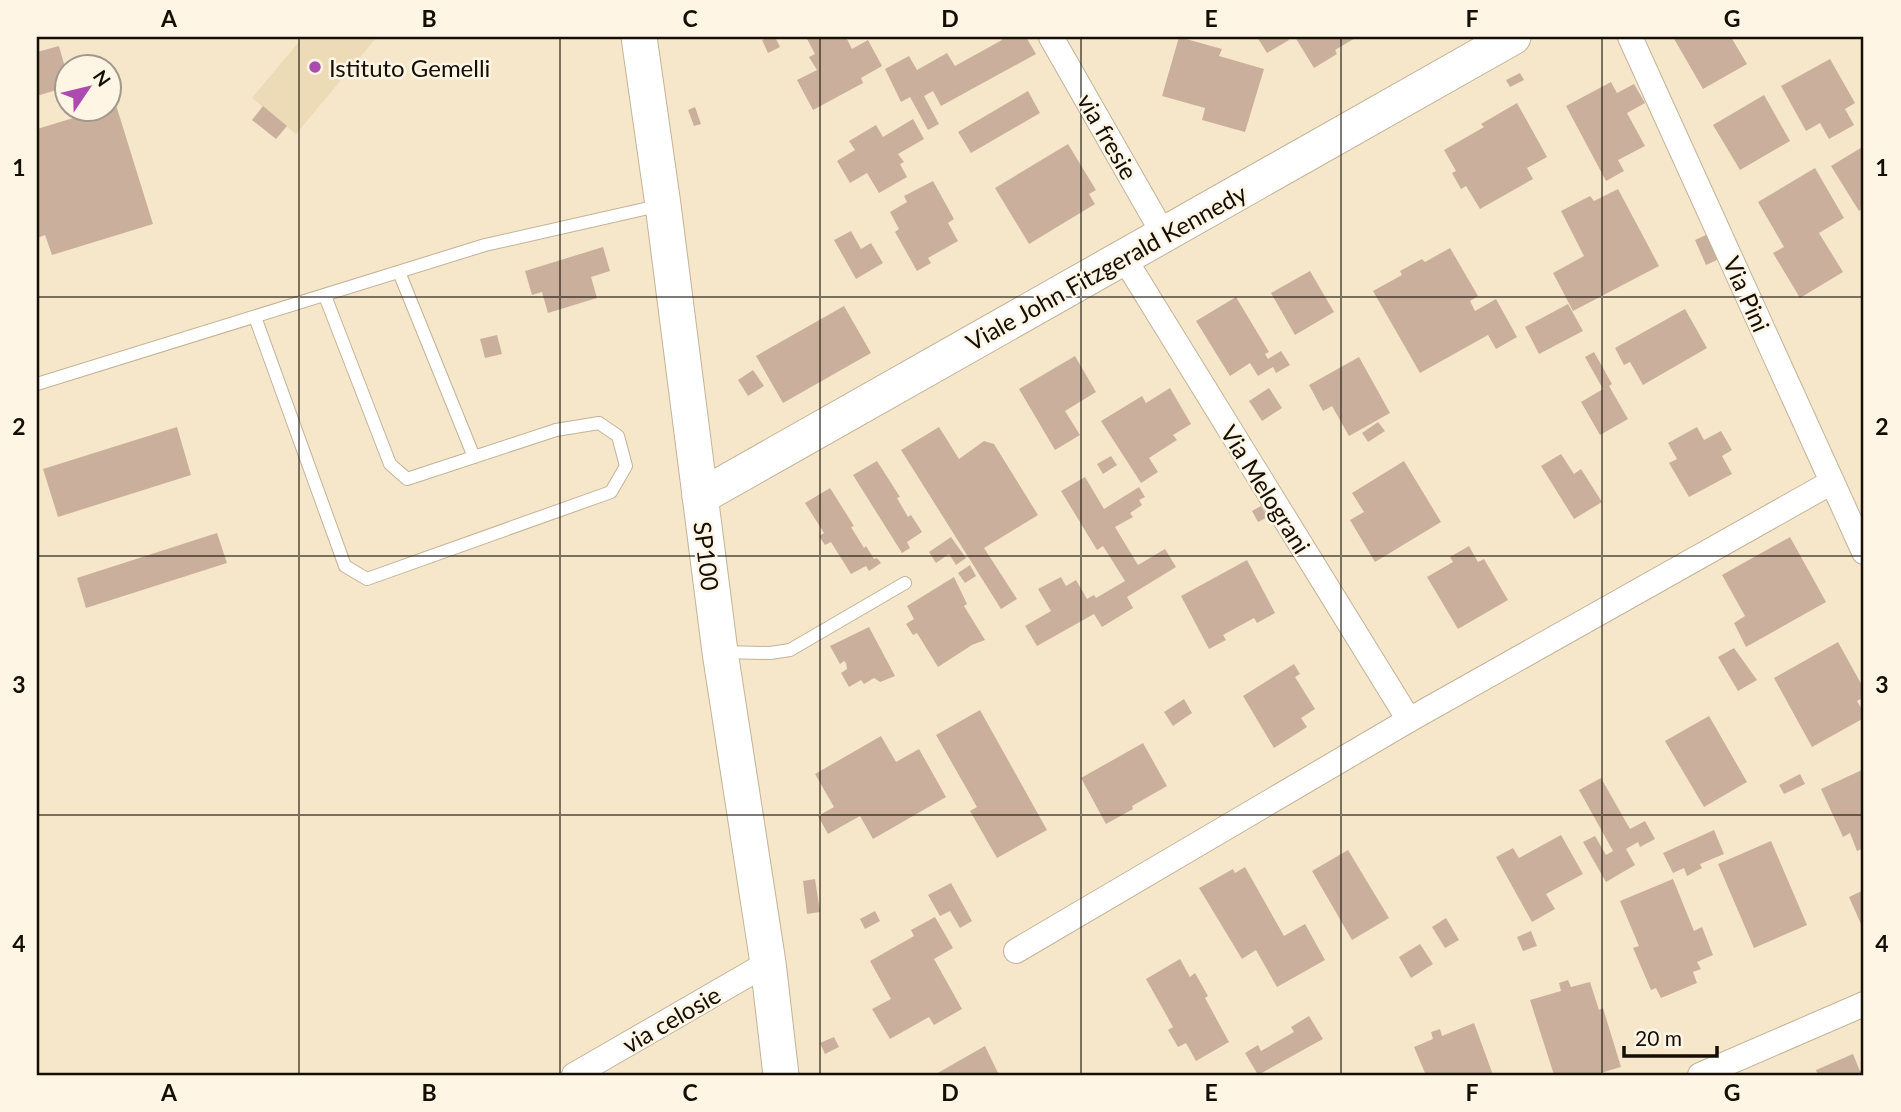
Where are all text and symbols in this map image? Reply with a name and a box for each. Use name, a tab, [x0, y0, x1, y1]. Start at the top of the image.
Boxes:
text: A	[160, 4, 178, 32]
text: B	[421, 4, 437, 32]
text: C	[682, 4, 698, 32]
text: D	[941, 4, 959, 32]
text: E	[1204, 4, 1218, 32]
text: F	[1465, 4, 1479, 32]
text: G	[1724, 4, 1740, 32]
north arrow	[52, 52, 122, 122]
place label: Istituto Gemelli	[329, 53, 490, 82]
marker: Istituto Gemelli	[307, 59, 323, 75]
text: N	[89, 65, 116, 91]
street label: via fresie	[1072, 88, 1144, 184]
text: 1	[12, 153, 26, 181]
text: 1	[1875, 153, 1889, 181]
street label: Viale John Fitzgerald Kennedy	[961, 177, 1252, 356]
street label: Via Pini	[1718, 252, 1776, 336]
text: 2	[12, 412, 26, 440]
text: 2	[1875, 412, 1889, 440]
street label: Via Melograni	[1215, 419, 1317, 559]
street label: SP100	[688, 520, 726, 592]
text: 3	[12, 670, 26, 698]
text: 3	[1875, 670, 1889, 698]
text: 4	[12, 929, 26, 957]
text: 4	[1875, 929, 1889, 957]
street label: via celosie	[617, 979, 725, 1059]
scale bar	[1624, 1014, 1717, 1058]
text: 20 m	[1635, 1025, 1682, 1050]
text: A	[160, 1078, 178, 1106]
text: B	[421, 1078, 437, 1106]
text: C	[682, 1078, 698, 1106]
text: D	[941, 1078, 959, 1106]
text: E	[1204, 1078, 1218, 1106]
text: F	[1465, 1078, 1479, 1106]
text: G	[1724, 1078, 1740, 1106]

